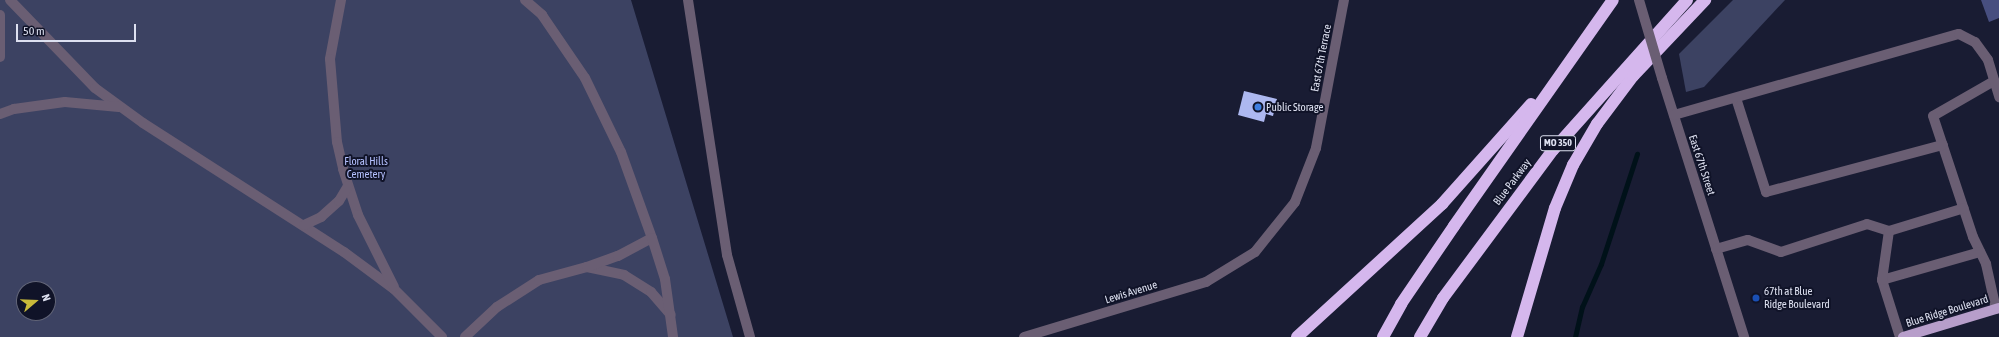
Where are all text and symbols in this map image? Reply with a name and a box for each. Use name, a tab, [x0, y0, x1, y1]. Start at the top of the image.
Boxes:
scale bar	[18, 16, 138, 42]
street label: East 67th Terrace	[1308, 23, 1334, 93]
text: 50 m	[23, 24, 45, 38]
place label: Public Storage	[1266, 100, 1323, 114]
marker: Public Storage	[1253, 102, 1263, 112]
street label: East 67th Street	[1686, 133, 1718, 197]
road number: MO 350	[1539, 135, 1577, 151]
park label: Floral Hills Cemetery	[344, 155, 388, 181]
street label: Blue Parkway	[1490, 156, 1534, 208]
street label: Lewis Avenue	[1103, 278, 1159, 306]
north arrow	[16, 281, 56, 321]
place label: 67th at Blue Ridge Boulevard	[1764, 285, 1830, 311]
text: N	[40, 292, 53, 302]
street label: Blue Ridge Boulevard	[1904, 292, 1990, 330]
marker: 67th at Blue Ridge Boulevard	[1751, 293, 1761, 303]

